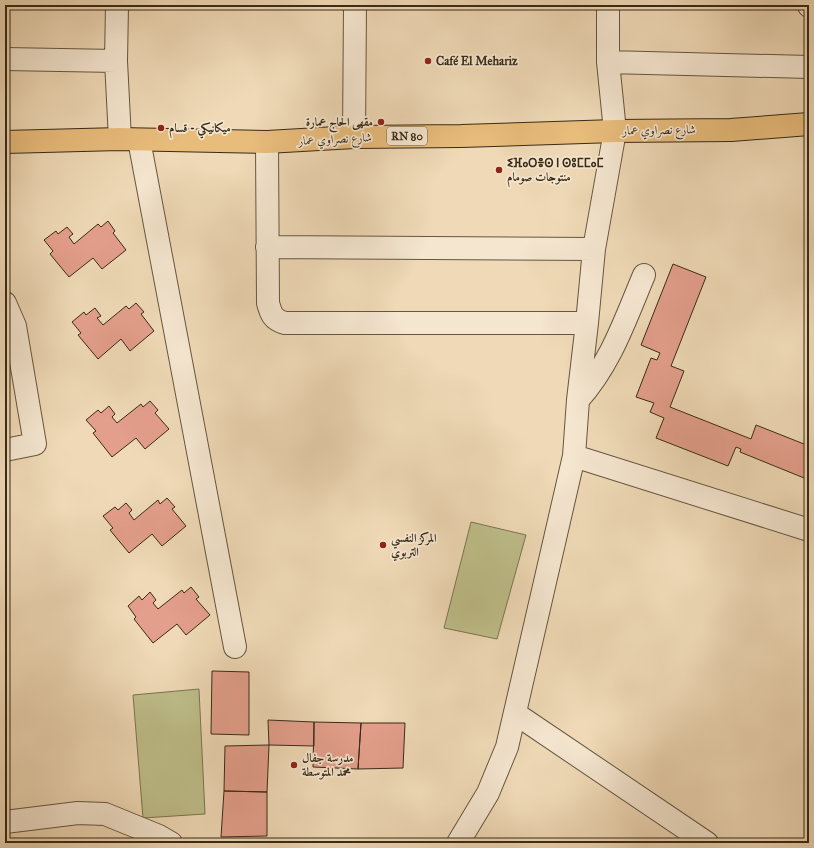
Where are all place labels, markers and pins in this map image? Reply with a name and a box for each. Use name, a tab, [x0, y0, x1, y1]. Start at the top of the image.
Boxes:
place label: Café El Mehariz	[436, 54, 518, 68]
marker: Café El Mehariz	[423, 56, 433, 66]
place label: مقهى الحاج عمارة	[306, 115, 373, 133]
marker: مقهى الحاج عمارة	[376, 117, 386, 127]
place label: ميكانيكي - قسام	[169, 121, 231, 139]
marker: ميكانيكي - قسام	[156, 123, 166, 133]
place label: ⵉⴼⴰⵔⴻⵙ ⵏ ⵙⵓⵎⵎⴰⵎ منتوجات صومام	[507, 156, 604, 188]
marker: ⵉⴼⴰⵔⴻⵙ ⵏ ⵙⵓⵎⵎⴰⵎ منتوجات صومام	[494, 165, 504, 175]
place label: المركز النفسي التربوي	[391, 531, 437, 562]
marker: المركز النفسي التربوي	[378, 540, 388, 550]
place label: مدرسة جفال محمد المتوسطة	[302, 751, 354, 780]
marker: مدرسة جفال محمد المتوسطة	[289, 760, 299, 770]

